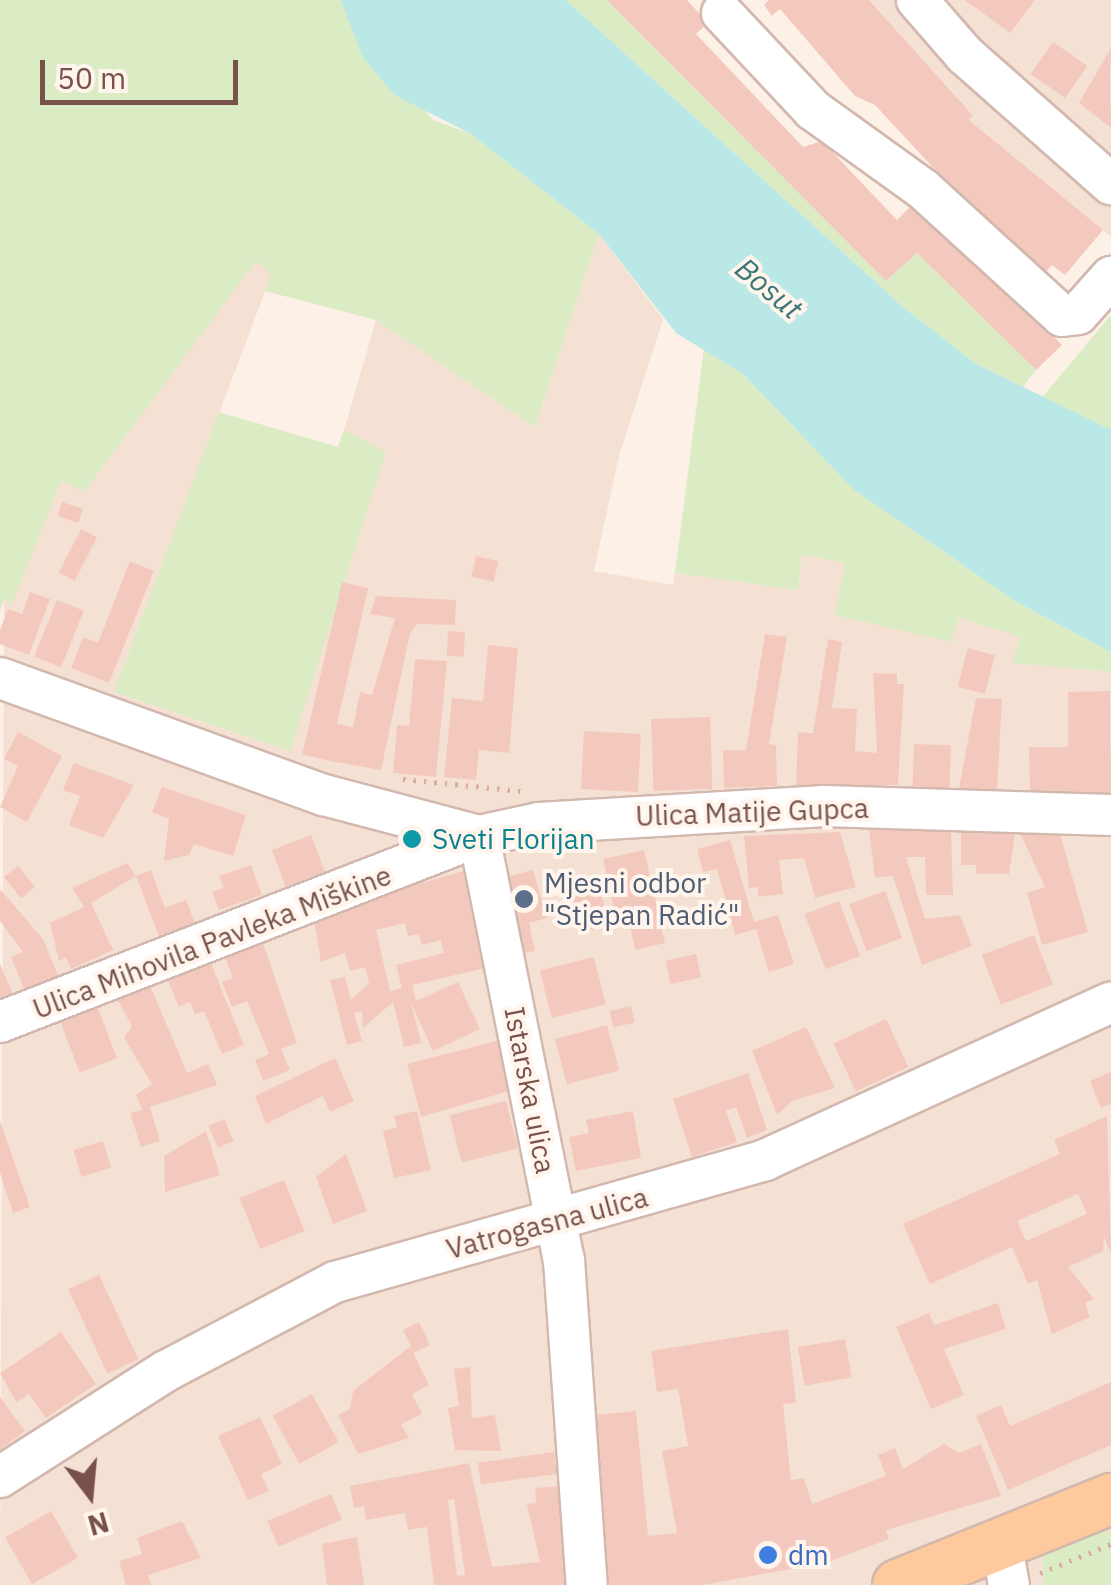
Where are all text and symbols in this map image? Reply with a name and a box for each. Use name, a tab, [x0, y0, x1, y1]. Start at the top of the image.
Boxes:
scale bar	[45, 40, 242, 102]
text: 50 m	[57, 58, 126, 97]
water label: Bosut	[728, 250, 810, 326]
street label: Ulica Matije Gupca	[635, 791, 869, 833]
place label: Sveti Florijan	[432, 822, 595, 856]
marker: Sveti Florijan	[401, 828, 423, 850]
street label: Ulica Mihovila Pavleka Miškine	[28, 858, 396, 1026]
place label: Mjesni odbor "Stjepan Radić"	[544, 866, 740, 932]
marker: Mjesni odbor "Stjepan Radić"	[513, 888, 535, 910]
street label: Istarska ulica	[497, 1004, 563, 1176]
street label: Vatrogasna ulica	[443, 1180, 651, 1266]
north arrow	[40, 1445, 140, 1545]
text: N	[84, 1504, 113, 1545]
place label: dm	[788, 1538, 829, 1572]
marker: dm	[757, 1544, 779, 1566]

